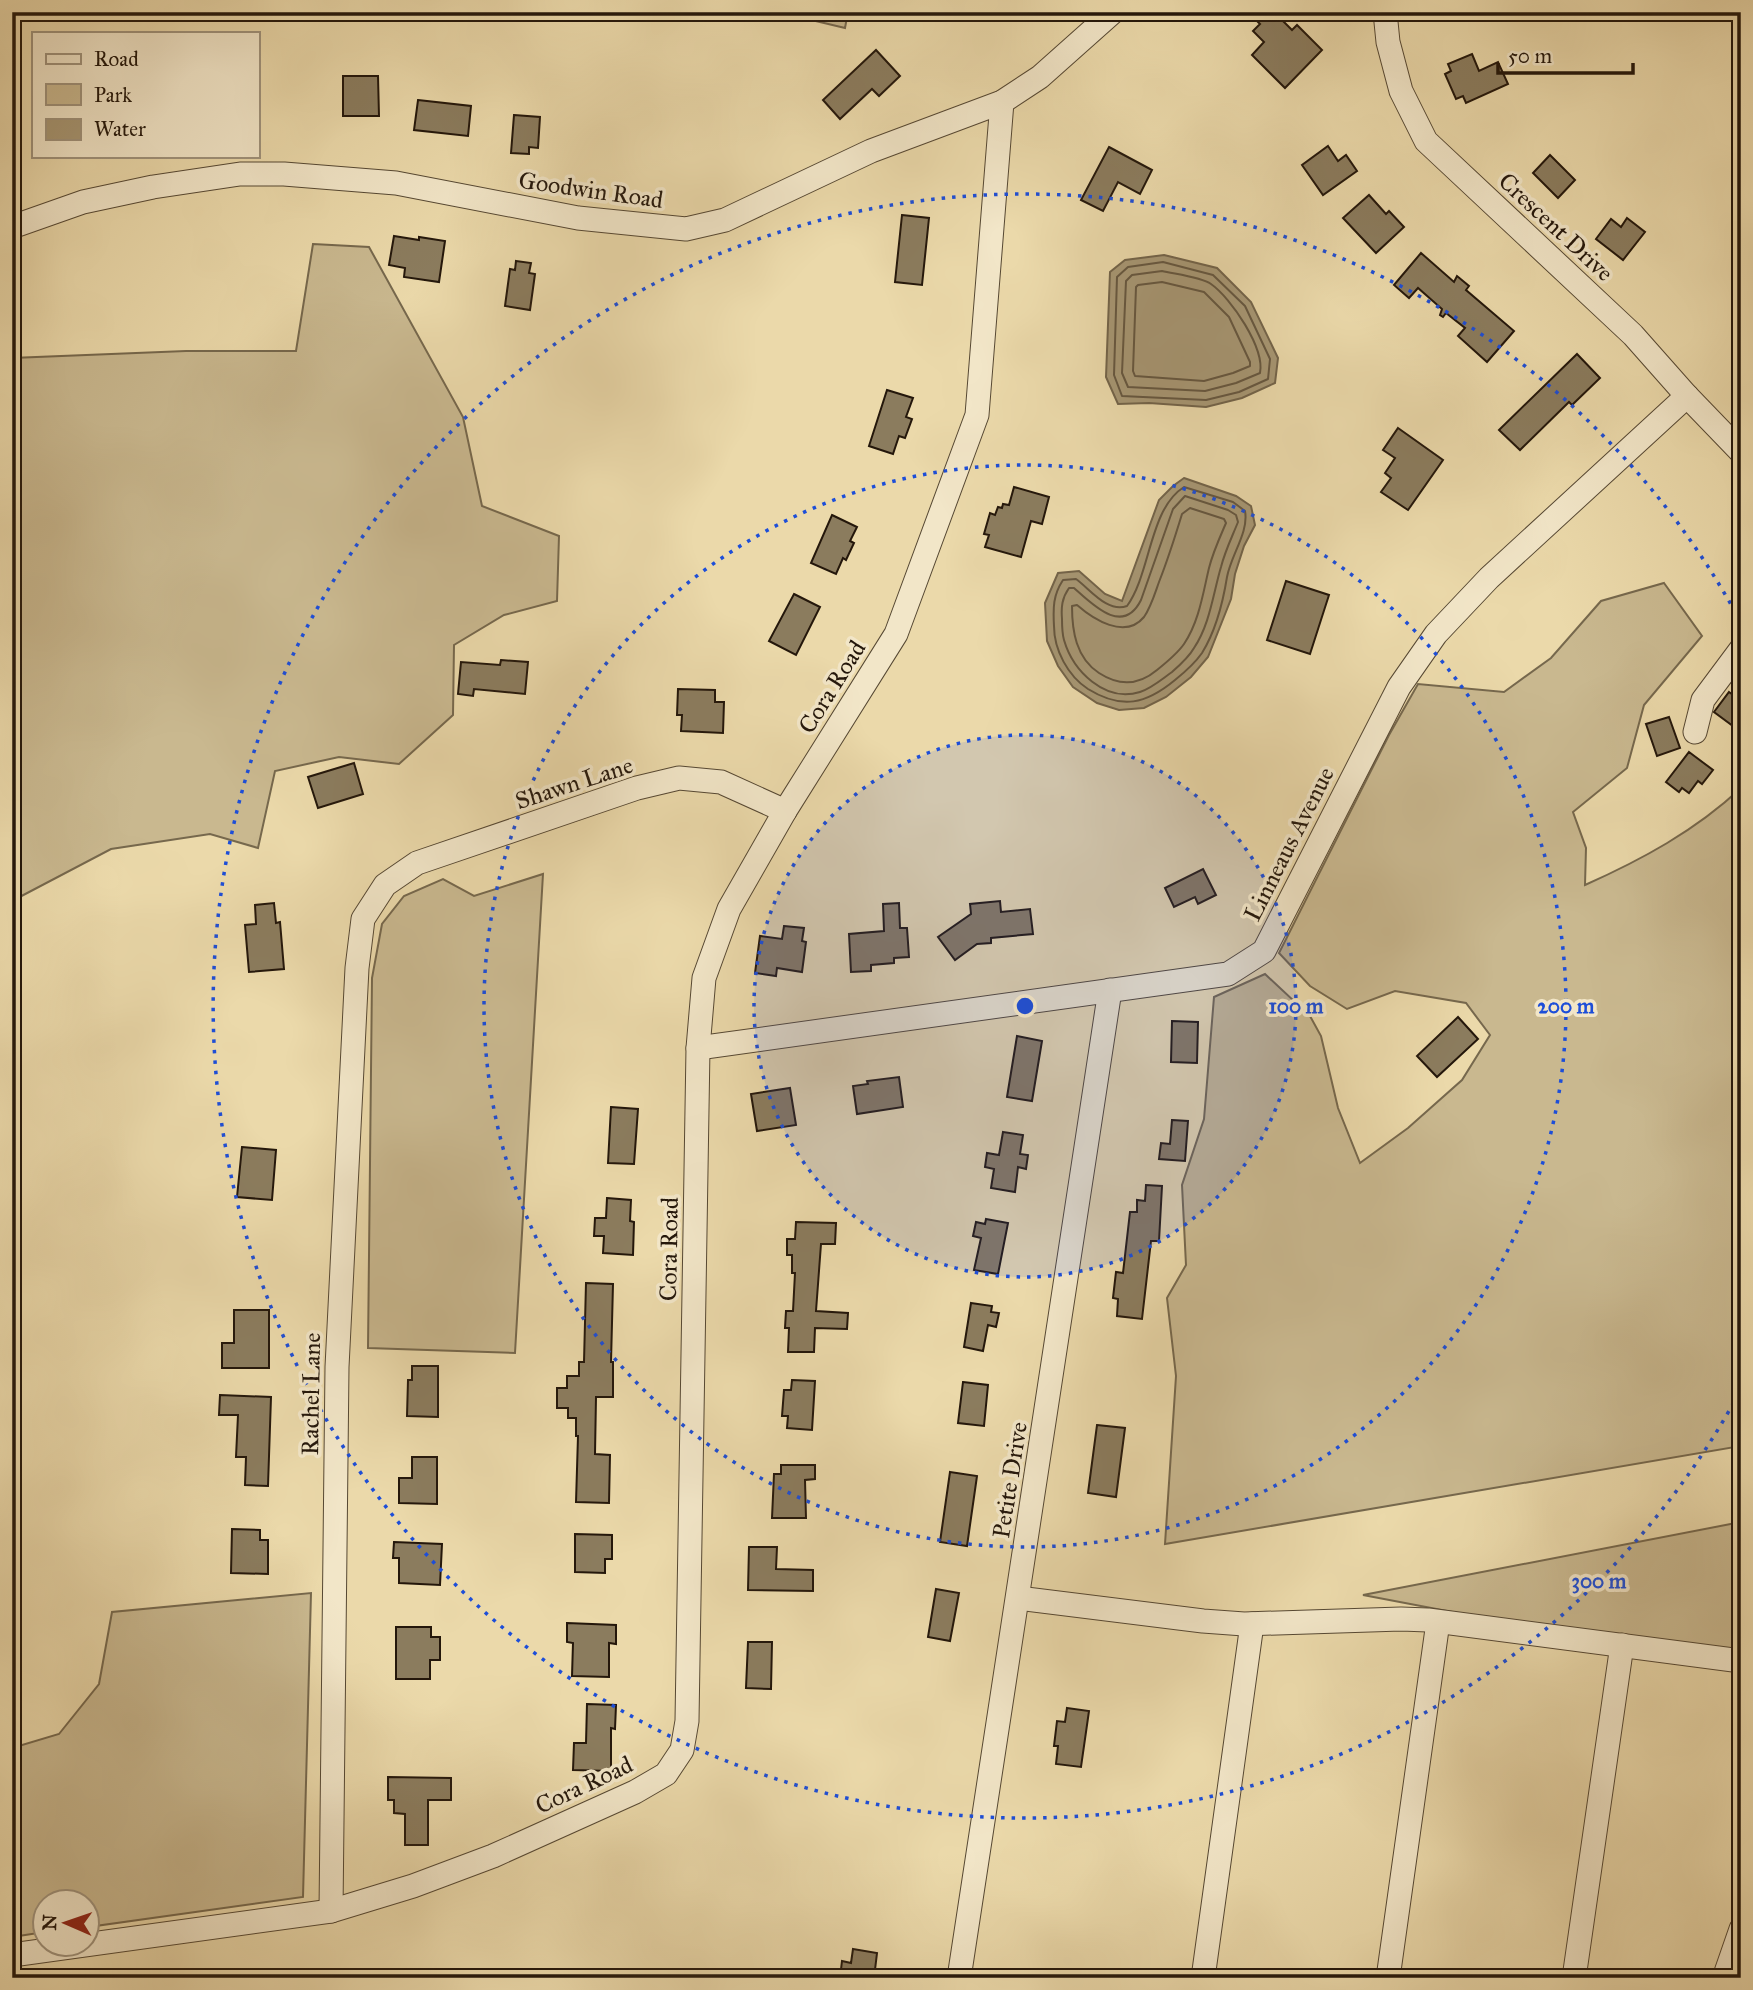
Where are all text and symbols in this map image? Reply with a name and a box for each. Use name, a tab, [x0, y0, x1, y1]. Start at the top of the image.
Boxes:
legend	[32, 32, 259, 158]
scale bar	[1498, 32, 1632, 76]
text: 50 m	[1508, 43, 1553, 69]
text: Road	[94, 46, 139, 72]
text: Park	[94, 82, 132, 108]
text: Water	[94, 116, 146, 142]
street label: Goodwin Road	[517, 165, 665, 215]
street label: Crescent Drive	[1492, 166, 1620, 288]
street label: Cora Road	[792, 635, 872, 739]
street label: Shawn Lane	[511, 750, 637, 816]
street label: Linneaus Avenue	[1237, 762, 1341, 926]
text: 100 m	[1269, 993, 1324, 1019]
text: 200 m	[1538, 993, 1595, 1019]
centre of rings	[1013, 994, 1037, 1018]
street label: Cora Road	[653, 1197, 685, 1301]
street label: Rachel Lane	[295, 1332, 327, 1456]
street label: Petite Drive	[986, 1420, 1034, 1540]
text: 300 m	[1571, 1568, 1627, 1594]
street label: Cora Road	[531, 1749, 637, 1821]
north arrow	[32, 1888, 102, 1958]
text: N	[38, 1914, 61, 1931]

